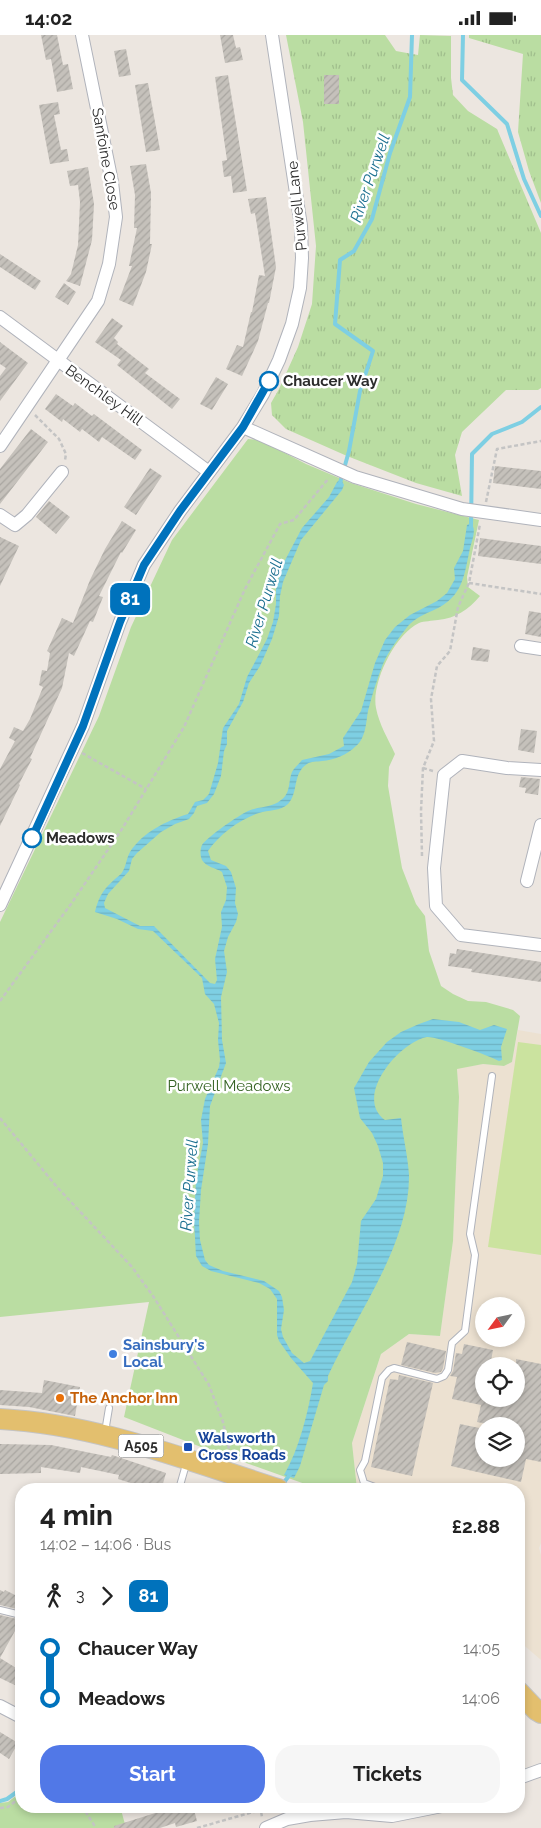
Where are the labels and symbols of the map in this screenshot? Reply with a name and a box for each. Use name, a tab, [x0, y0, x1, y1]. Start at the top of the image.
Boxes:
street label: Sanfoine Close	[88, 106, 124, 212]
water label: River Purwell	[346, 131, 394, 225]
street label: Purwell Lane	[283, 160, 311, 252]
street label: Benchley Hill	[62, 361, 147, 430]
marker: Chaucer Way	[259, 371, 279, 391]
place label: Chaucer Way	[283, 372, 378, 390]
water label: River Purwell	[241, 556, 287, 650]
line badge: 81	[108, 583, 152, 615]
marker: Meadows	[22, 828, 42, 848]
place label: Meadows	[46, 829, 115, 847]
park label: Purwell Meadows	[168, 1077, 291, 1095]
water label: River Purwell	[176, 1138, 202, 1232]
north arrow	[475, 1297, 525, 1347]
place label: Sainsbury's Local	[123, 1336, 205, 1371]
marker: Sainsbury's Local	[107, 1348, 119, 1360]
place label: The Anchor Inn	[70, 1389, 178, 1407]
marker: The Anchor Inn	[54, 1392, 66, 1404]
place label: Walsworth Cross Roads	[198, 1429, 286, 1464]
road number: A505	[118, 1435, 164, 1457]
marker: Walsworth Cross Roads	[182, 1441, 194, 1453]

